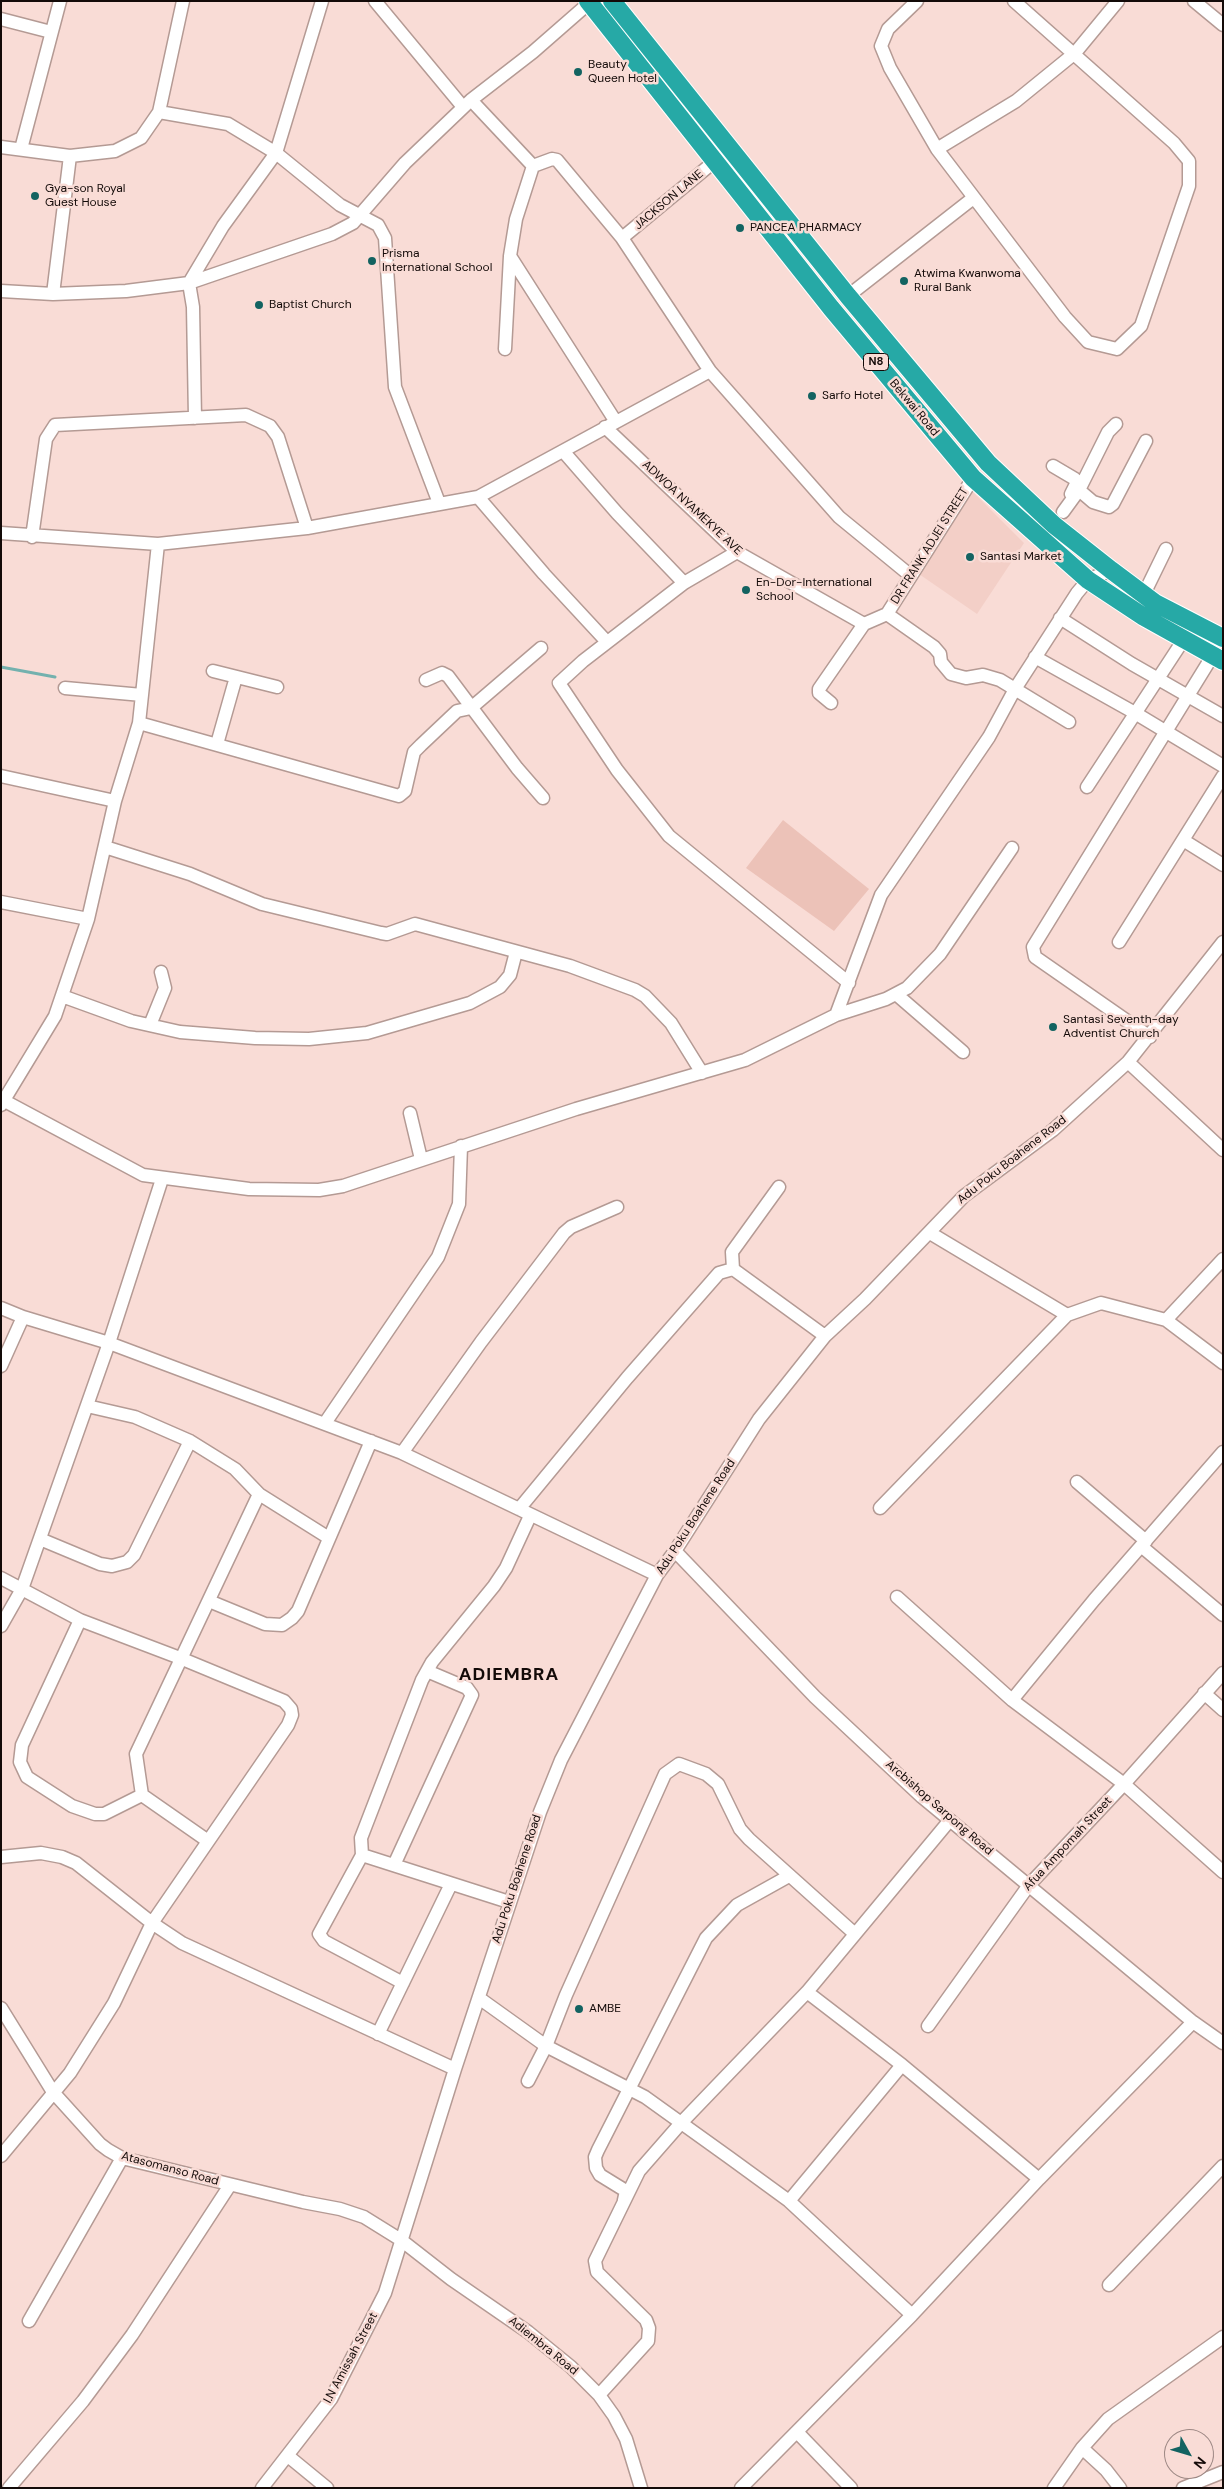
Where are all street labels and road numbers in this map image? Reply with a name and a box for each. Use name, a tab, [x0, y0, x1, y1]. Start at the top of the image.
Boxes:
street label: JACKSON LANE	[631, 167, 707, 233]
road number: N8	[864, 354, 888, 371]
street label: Bekwai Road	[886, 377, 942, 439]
street label: ADWOA NYAMEKYE AVE	[639, 458, 745, 558]
street label: DR FRANK ADJEI STREET	[888, 485, 972, 607]
street label: Adu Poku Boahene Road	[955, 1113, 1069, 1207]
street label: Adu Poku Boahene Road	[653, 1457, 739, 1577]
street label: Arcbishop Sarpong Road	[882, 1757, 996, 1859]
street label: Afua Ampomah Street	[1021, 1794, 1115, 1894]
street label: Adu Poku Boahene Road	[489, 1813, 545, 1945]
street label: Atasomanso Road	[120, 2149, 220, 2189]
street label: I.N Amissah Street	[321, 2310, 381, 2406]
street label: Adiembra Road	[505, 2314, 581, 2378]

